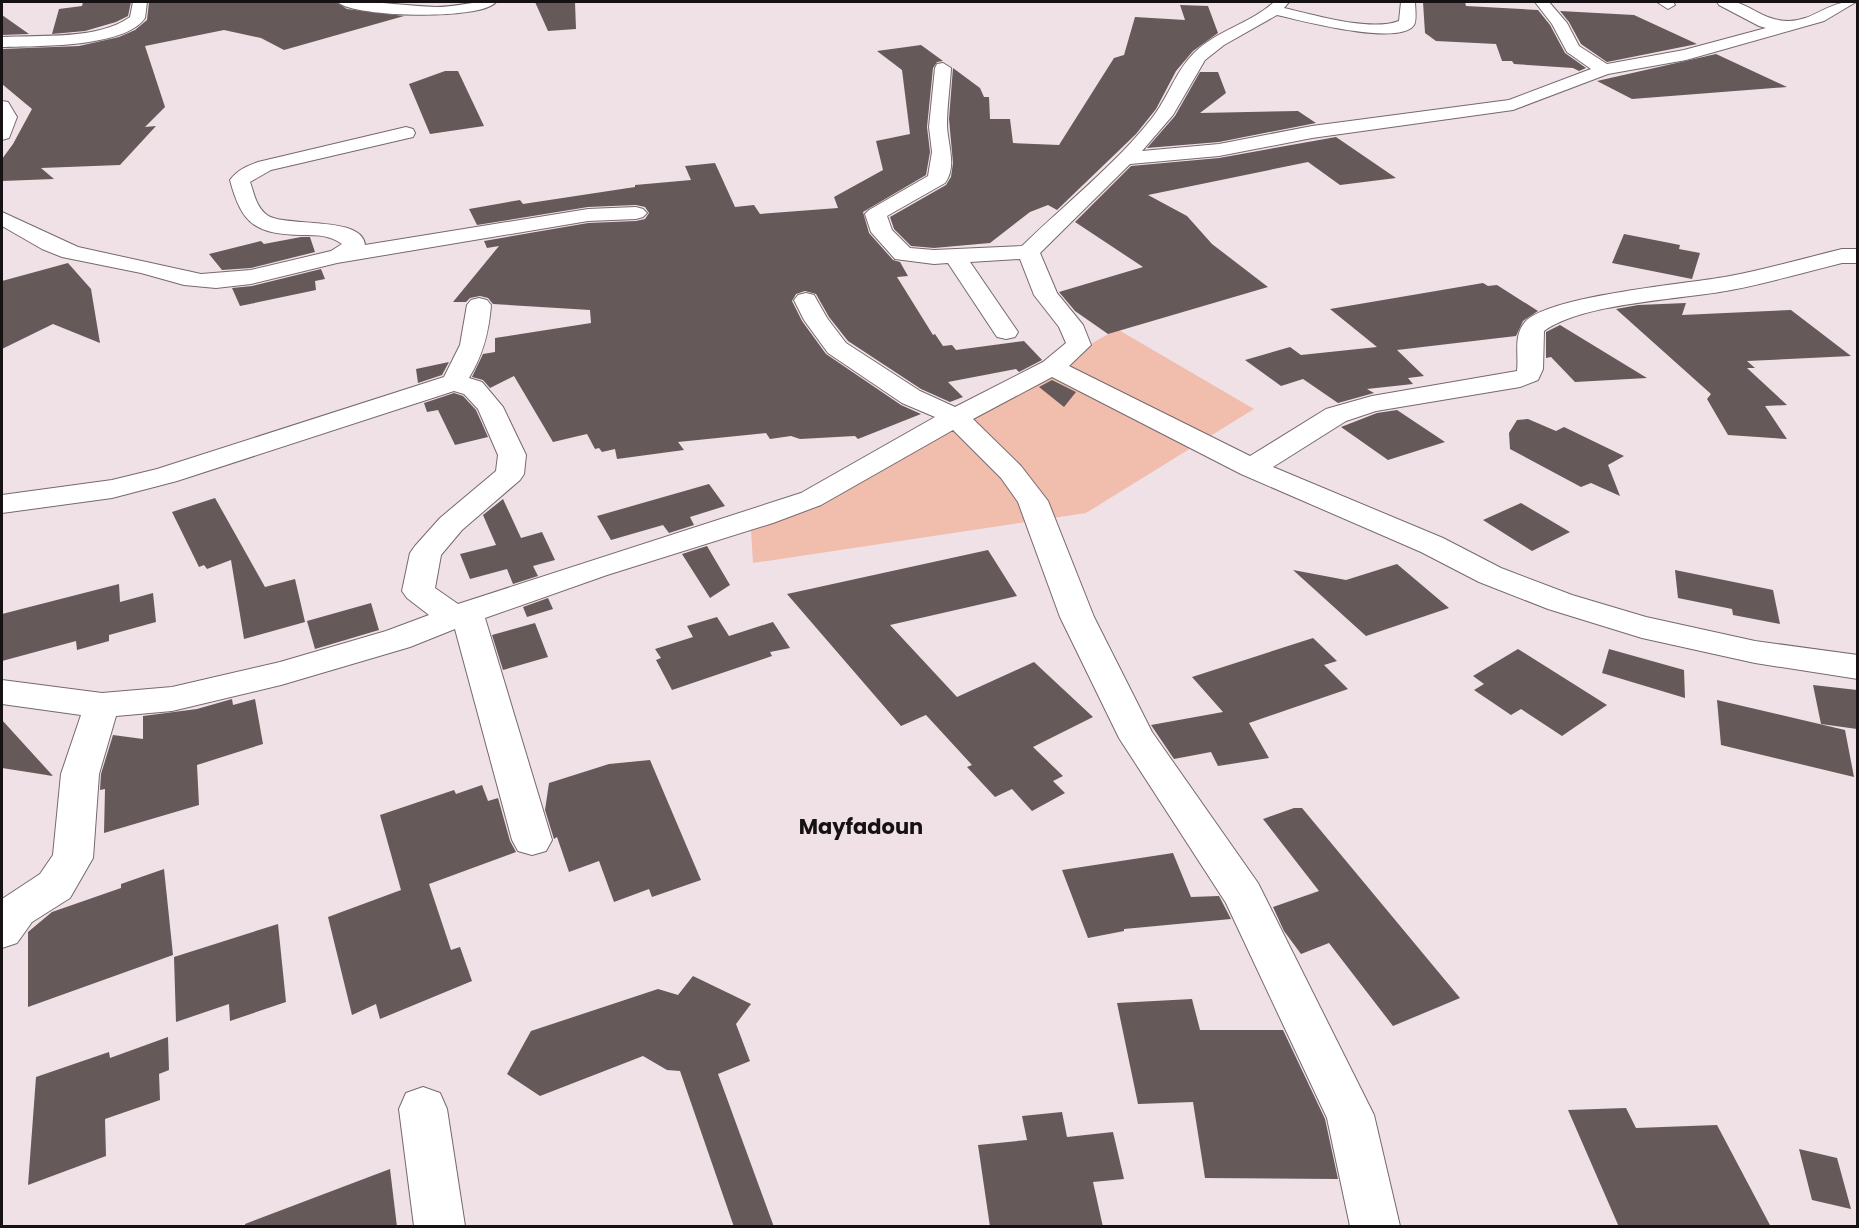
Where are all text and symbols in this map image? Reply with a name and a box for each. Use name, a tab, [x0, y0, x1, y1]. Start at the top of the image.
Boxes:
district label: Mayfadoun	[799, 812, 923, 841]

